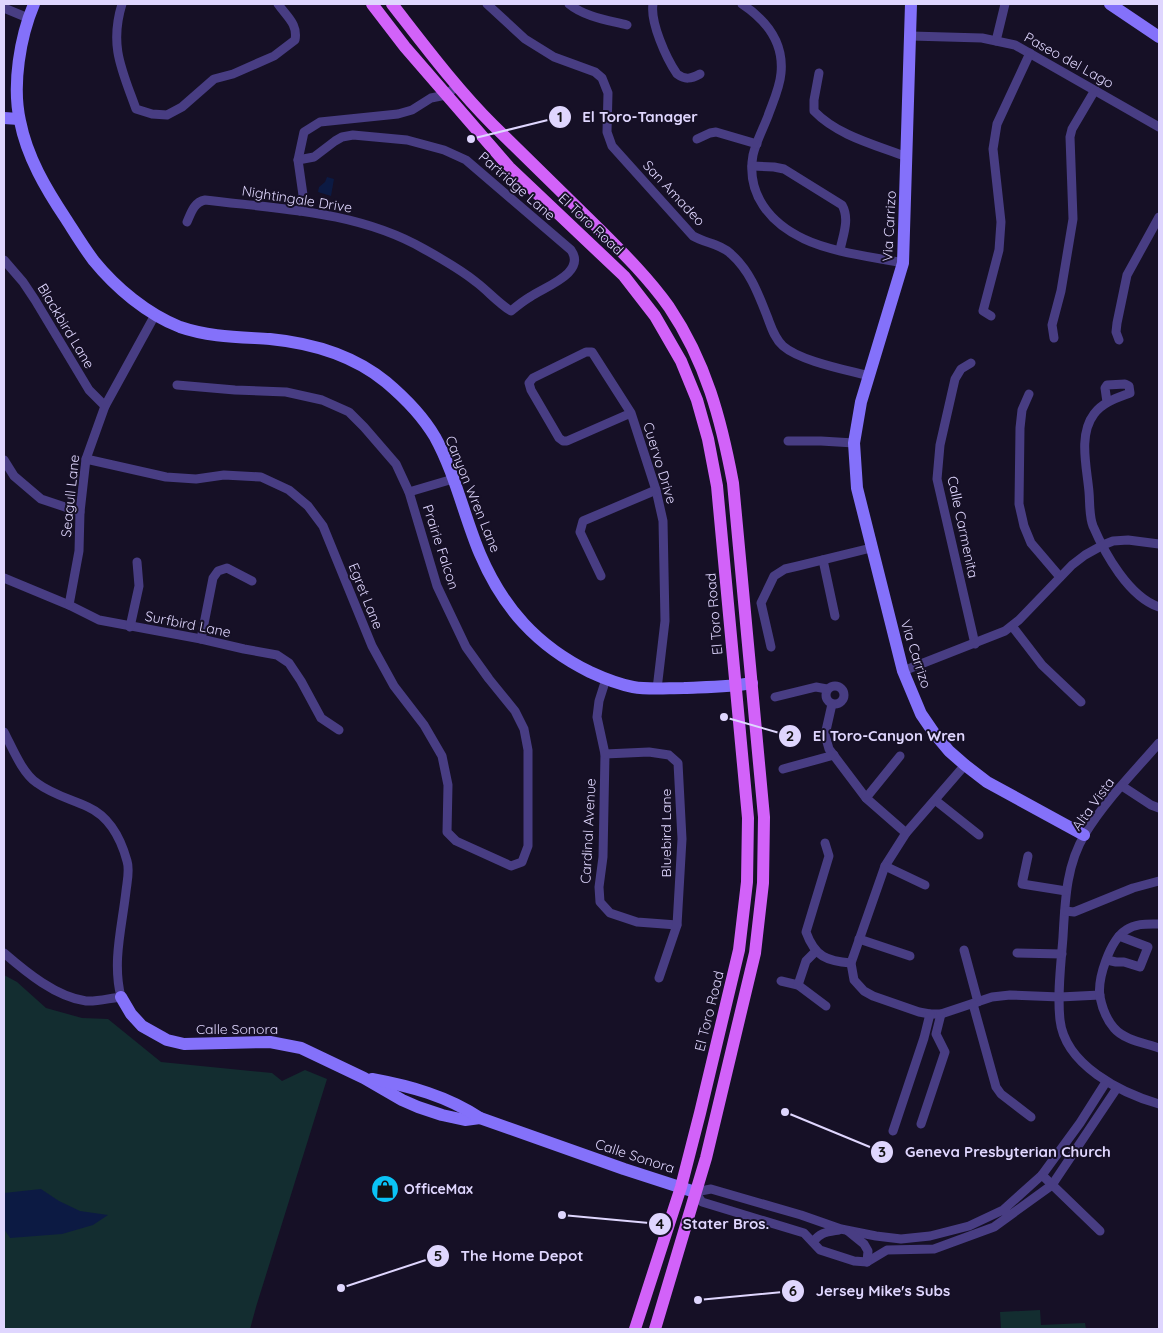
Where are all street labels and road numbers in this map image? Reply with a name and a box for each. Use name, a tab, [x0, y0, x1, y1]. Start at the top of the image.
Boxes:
street label: Paseo del Lago	[1021, 28, 1117, 92]
street label: Partridge Lane	[475, 148, 559, 224]
street label: San Amadeo	[639, 156, 709, 230]
street label: Nightingale Drive	[241, 181, 353, 217]
street label: El Toro Road	[555, 189, 627, 259]
street label: Via Carrizo	[878, 190, 900, 262]
street label: Blackbird Lane	[33, 280, 99, 372]
street label: Cuervo Drive	[639, 420, 681, 506]
street label: Canyon Wren Lane	[441, 433, 505, 555]
street label: Seagull Lane	[57, 454, 83, 538]
street label: Calle Carmenita	[943, 474, 983, 580]
street label: Prairie Falcon	[419, 502, 463, 592]
street label: Egret Lane	[345, 560, 387, 632]
street label: El Toro Road	[701, 572, 727, 656]
street label: Surfbird Lane	[144, 607, 233, 641]
street label: Via Carrizo	[896, 617, 936, 691]
street label: Alta Vista	[1068, 774, 1118, 834]
street label: Cardinal Avenue	[576, 778, 600, 884]
street label: Bluebird Lane	[657, 788, 675, 877]
street label: El Toro Road	[690, 969, 728, 1053]
street label: Calle Sonora	[196, 1020, 278, 1038]
street label: Calle Sonora	[593, 1135, 677, 1177]

